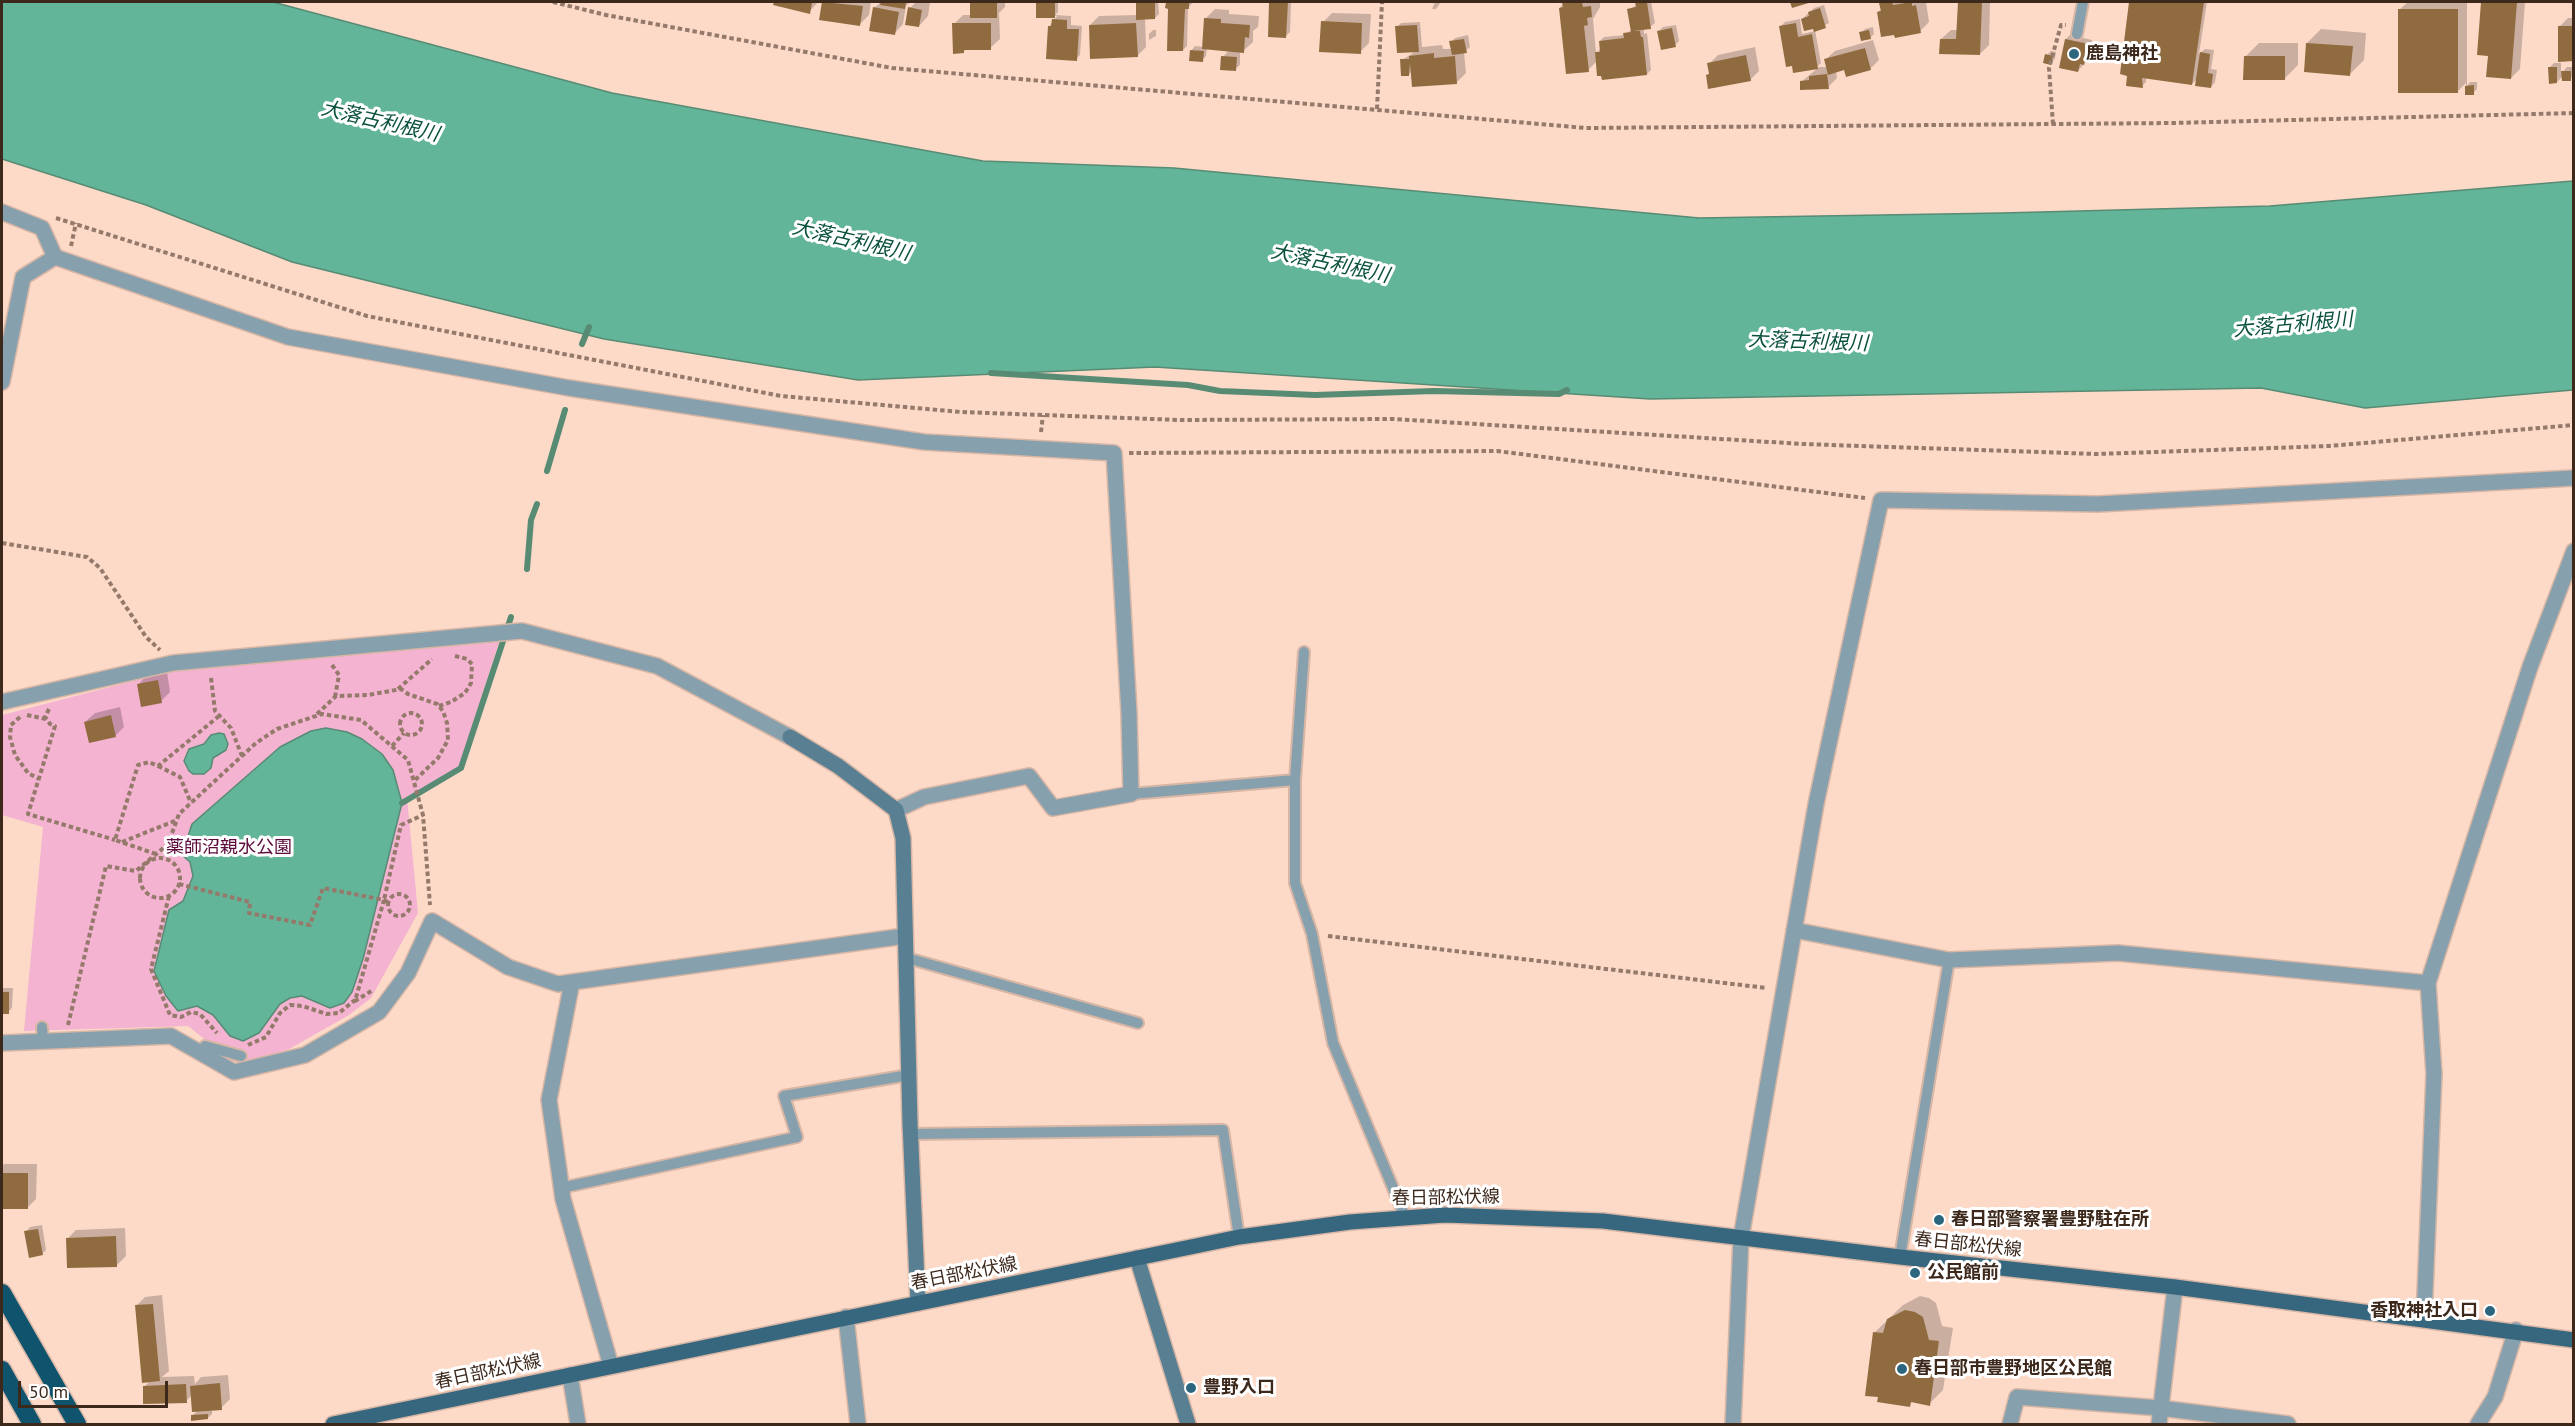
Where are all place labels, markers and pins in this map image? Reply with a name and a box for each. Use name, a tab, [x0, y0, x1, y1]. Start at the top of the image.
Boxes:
place label: 鹿島神社	[2086, 43, 2158, 65]
marker: 鹿島神社	[2067, 47, 2081, 61]
place label: 春日部警察署豊野駐在所	[1951, 1209, 2149, 1231]
marker: 春日部警察署豊野駐在所	[1932, 1213, 1946, 1227]
place label: 公民館前	[1927, 1262, 1999, 1284]
marker: 公民館前	[1908, 1266, 1922, 1280]
place label: 香取神社入口	[2370, 1300, 2478, 1322]
marker: 香取神社入口	[2483, 1304, 2497, 1318]
place label: 春日部市豊野地区公民館	[1914, 1358, 2112, 1380]
marker: 春日部市豊野地区公民館	[1895, 1362, 1909, 1376]
place label: 豊野入口	[1203, 1377, 1275, 1399]
marker: 豊野入口	[1184, 1381, 1198, 1395]

